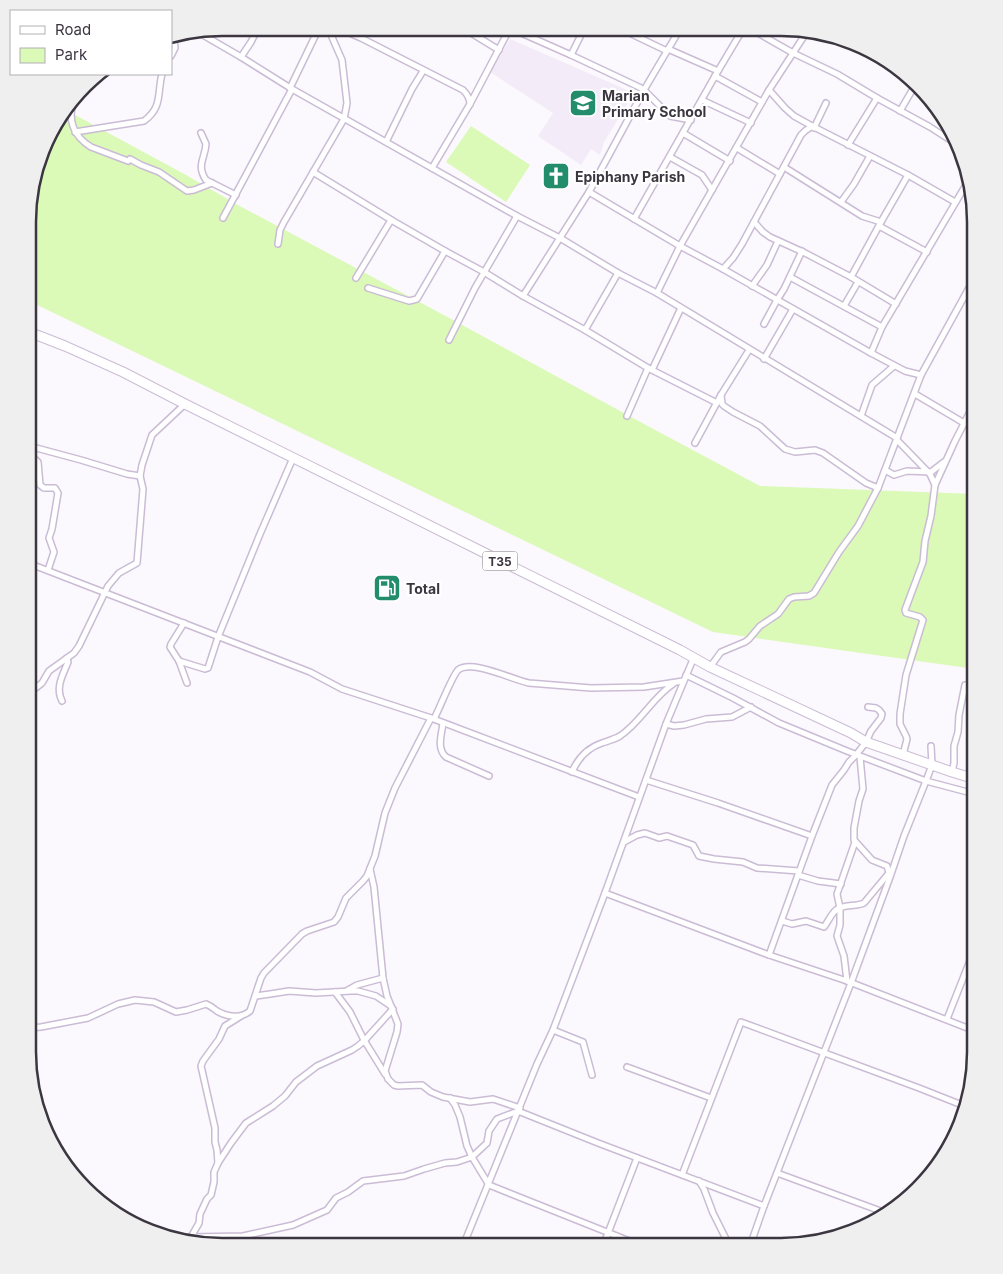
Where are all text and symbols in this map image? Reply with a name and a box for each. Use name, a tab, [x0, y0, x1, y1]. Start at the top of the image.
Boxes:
legend	[10, 10, 172, 75]
text: Road	[55, 20, 91, 39]
text: Park	[55, 45, 88, 64]
place label: Marian Primary School	[602, 87, 706, 120]
school or university icon: Marian Primary School	[568, 88, 598, 118]
church icon: Epiphany Parish	[541, 161, 571, 191]
place label: Epiphany Parish	[575, 168, 685, 185]
road number: T35	[482, 552, 518, 570]
fuel station icon: Total	[372, 573, 402, 603]
place label: Total	[406, 580, 440, 597]

